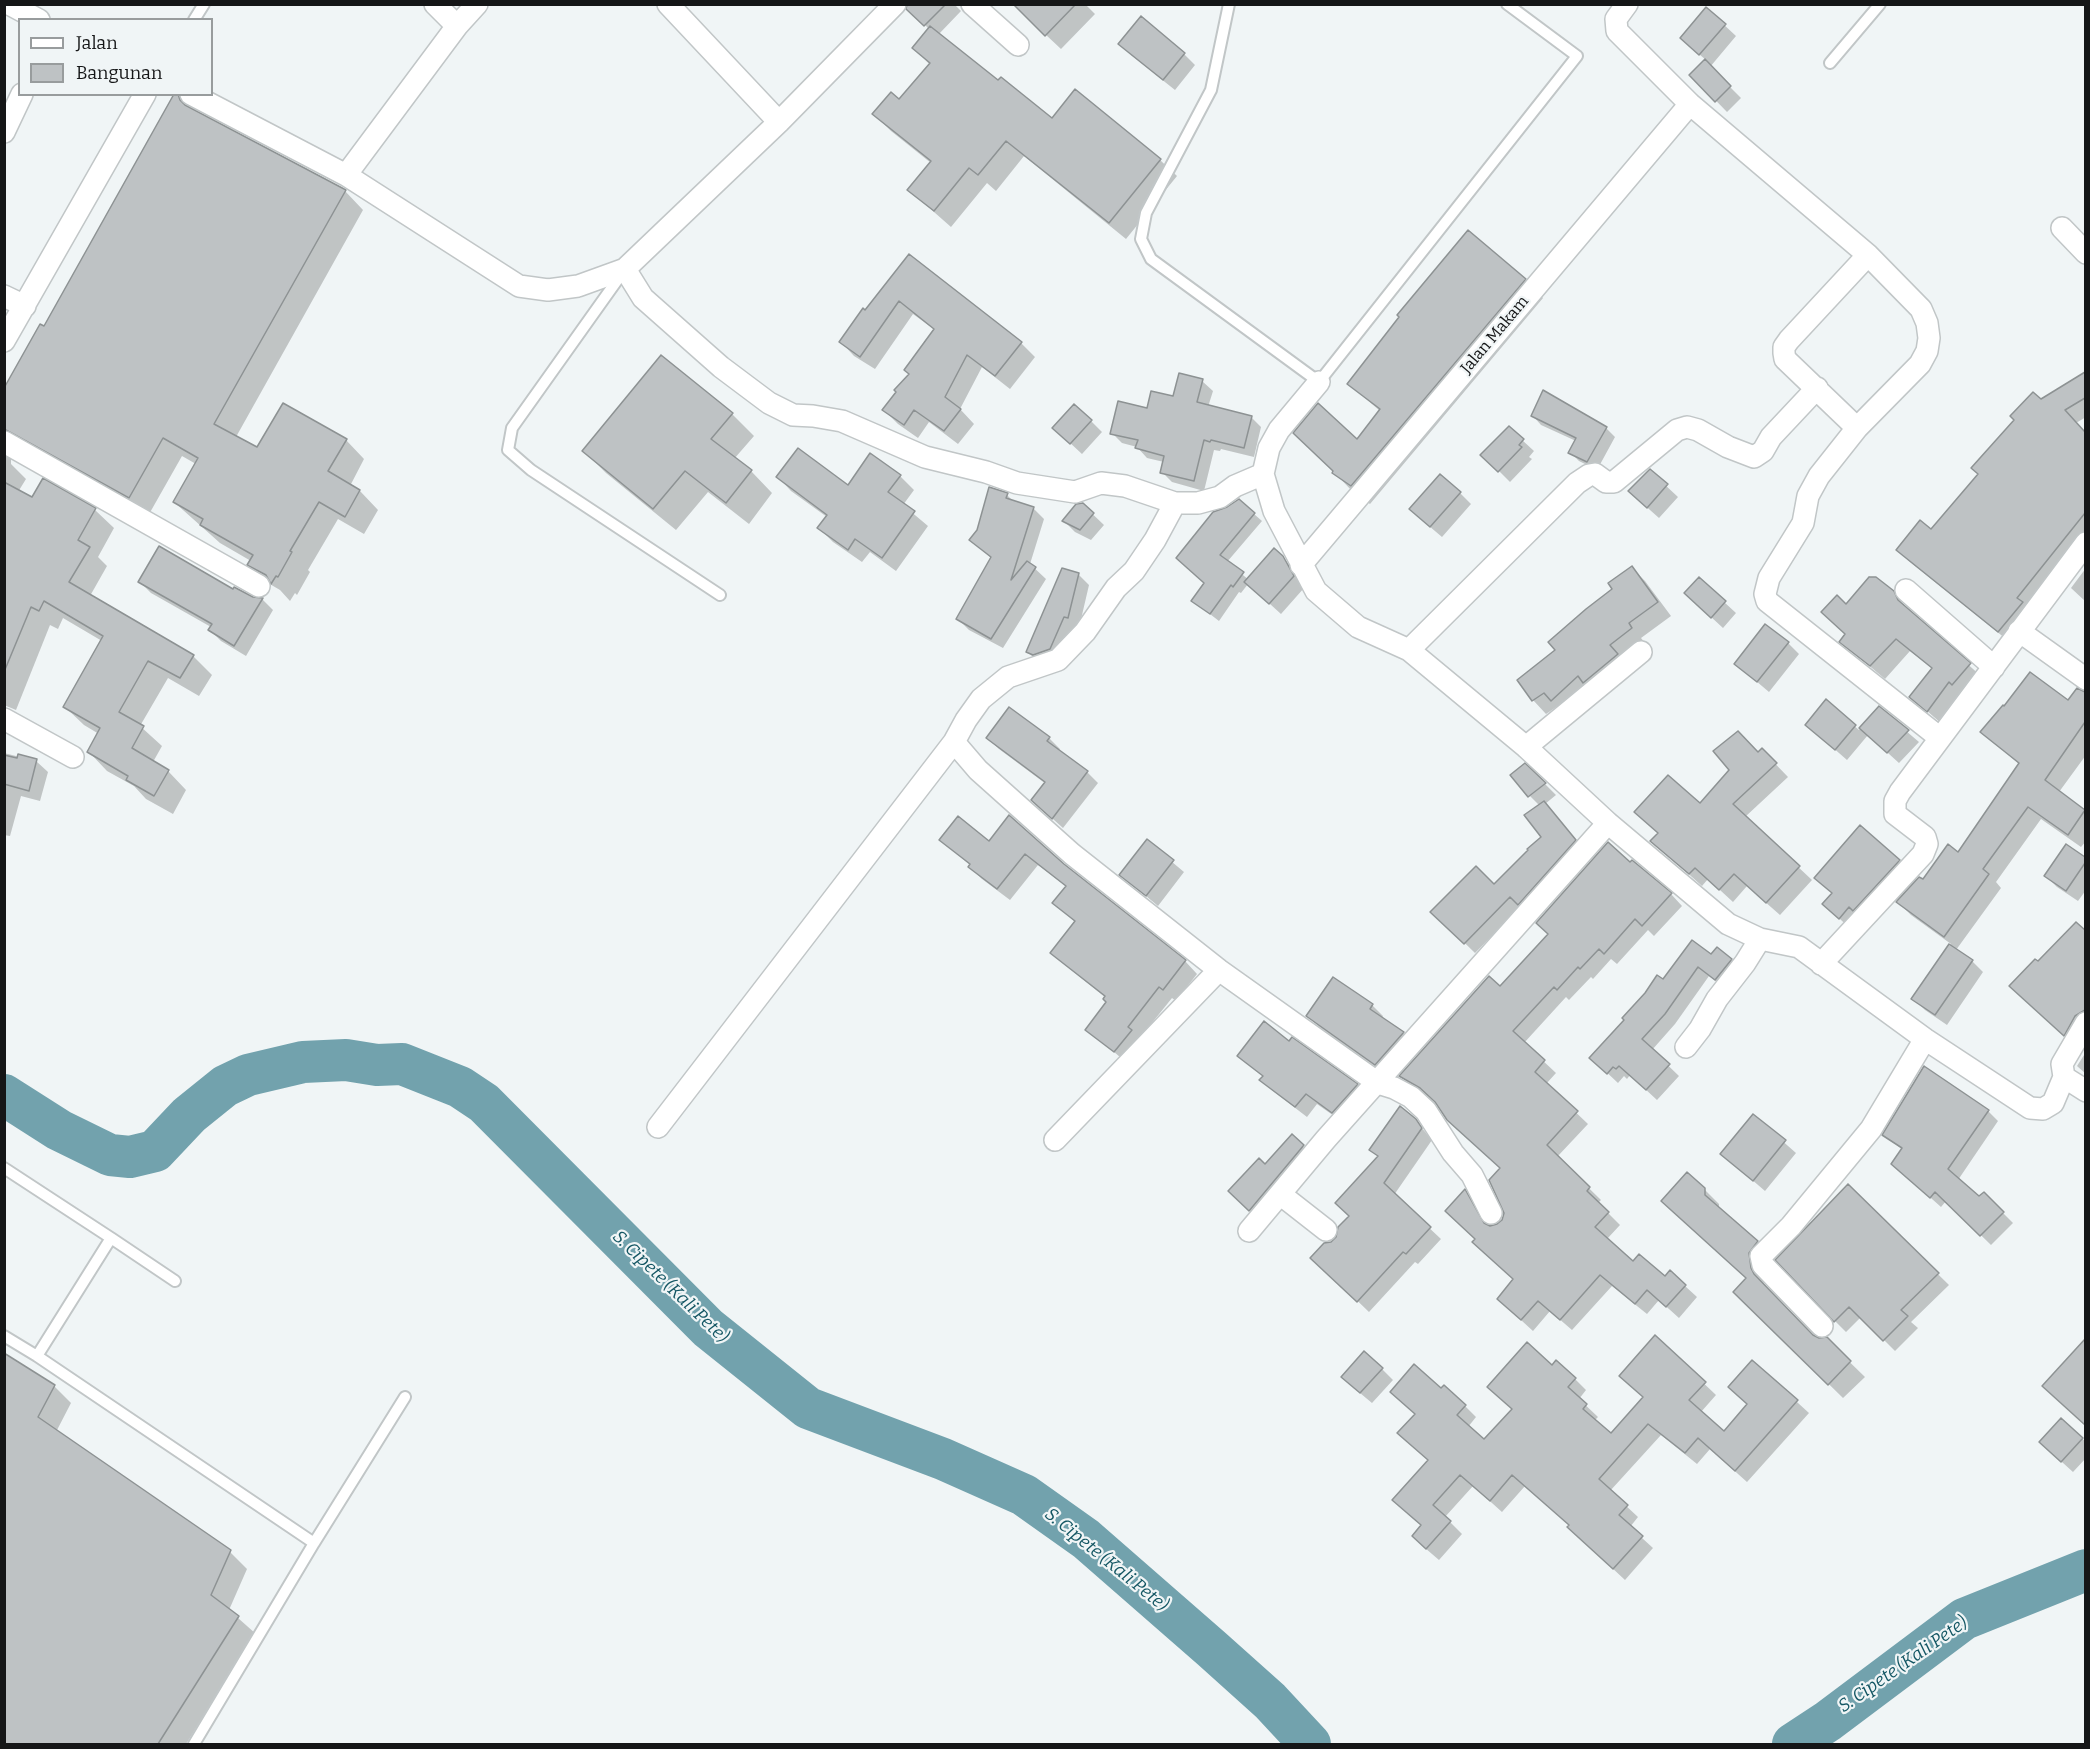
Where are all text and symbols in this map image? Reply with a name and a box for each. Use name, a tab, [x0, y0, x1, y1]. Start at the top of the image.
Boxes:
legend	[18, 18, 213, 96]
text: Jalan	[76, 32, 118, 54]
text: Bangunan	[76, 62, 162, 84]
street label: Jalan Makam	[1457, 292, 1533, 378]
water label: S. Cipete (Kali Pete)	[608, 1226, 732, 1348]
water label: S. Cipete (Kali Pete)	[1040, 1504, 1172, 1616]
water label: S. Cipete (Kali Pete)	[1834, 1613, 1972, 1717]

